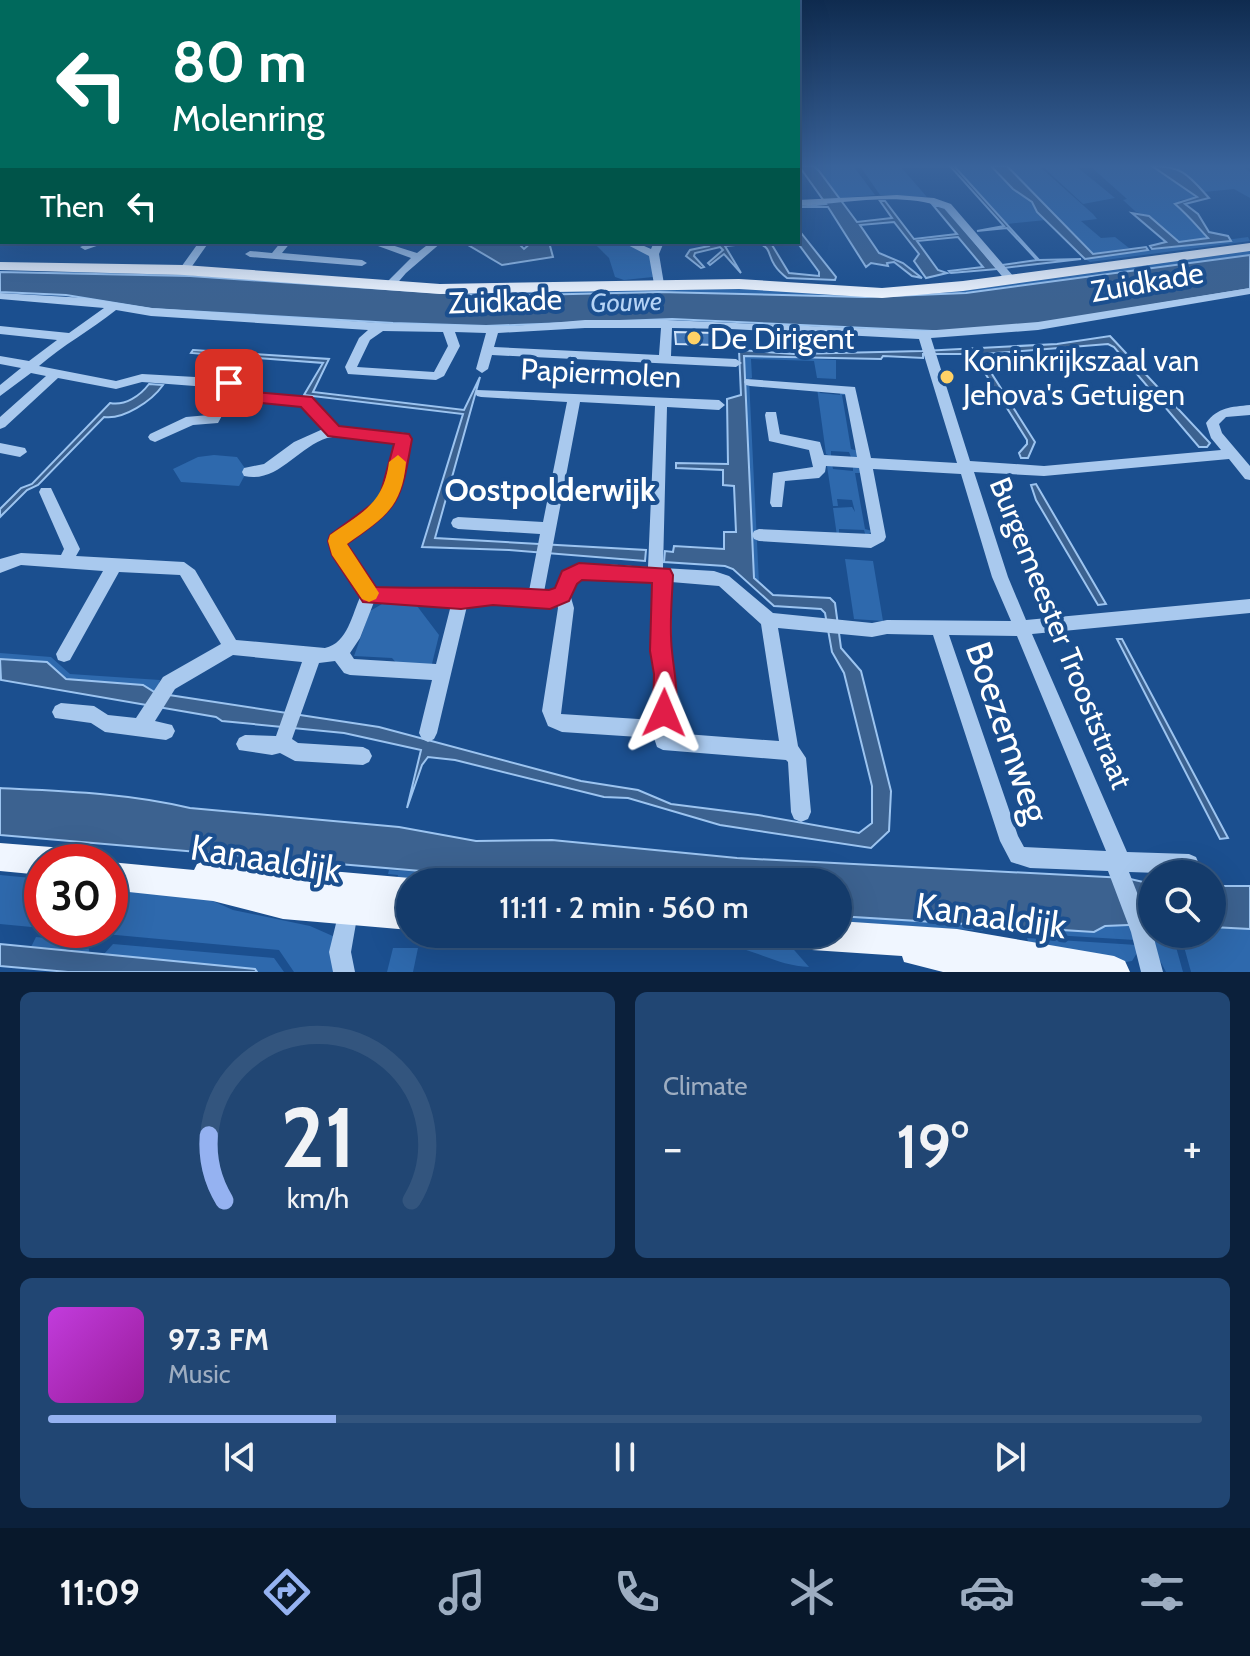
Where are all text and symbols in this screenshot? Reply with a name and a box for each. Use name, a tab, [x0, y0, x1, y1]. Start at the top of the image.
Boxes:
text: 80 m	[172, 28, 307, 96]
icon: left	[40, 32, 144, 136]
text: Molenring	[172, 96, 325, 140]
icon: left	[120, 184, 164, 228]
text: Then	[40, 188, 104, 225]
street label: Zuidkade	[1088, 254, 1206, 310]
street label: Zuidkade	[447, 281, 563, 321]
water label: Gouwe	[590, 285, 662, 319]
place label: De Dirigent	[710, 320, 854, 357]
marker: De Dirigent	[685, 329, 703, 347]
place label: Koninkrijkszaal van Jehova's Getuigen	[962, 342, 1199, 413]
pin	[195, 349, 263, 417]
street label: Papiermolen	[520, 350, 682, 396]
icon: arrive	[207, 361, 251, 405]
marker: Koninkrijkszaal van Jehova's Getuigen	[938, 368, 956, 386]
district label: Oostpolderwijk	[444, 470, 656, 509]
street label: Burgemeester Trooststraat	[982, 472, 1140, 794]
street label: Boezemweg	[957, 636, 1060, 829]
position arrow	[622, 671, 706, 755]
street label: Kanaaldijk	[187, 824, 345, 892]
speed limit sign: 30	[24, 844, 128, 948]
map controls	[1138, 860, 1226, 948]
button: search	[1138, 860, 1226, 948]
street label: Kanaaldijk	[913, 883, 1070, 947]
text: 11:11 · 2 min · 560 m	[499, 889, 749, 926]
text: Climate	[663, 1070, 748, 1102]
text: 21	[280, 1087, 355, 1188]
text: 19°	[896, 1110, 969, 1183]
text: −	[663, 1121, 682, 1174]
text: +	[1183, 1121, 1202, 1174]
text: km/h	[286, 1180, 349, 1215]
text: 97.3 FM	[168, 1321, 269, 1358]
text: Music	[168, 1358, 231, 1390]
icon: previous	[218, 1435, 262, 1479]
icon: pause	[603, 1435, 647, 1479]
icon: next	[988, 1435, 1032, 1479]
icon: directions	[259, 1564, 315, 1620]
icon: music	[434, 1564, 490, 1620]
icon: phone	[609, 1564, 665, 1620]
icon: climate	[784, 1564, 840, 1620]
icon: car	[959, 1564, 1015, 1620]
icon: filters	[1134, 1564, 1190, 1620]
text: 11:09	[60, 1570, 140, 1614]

